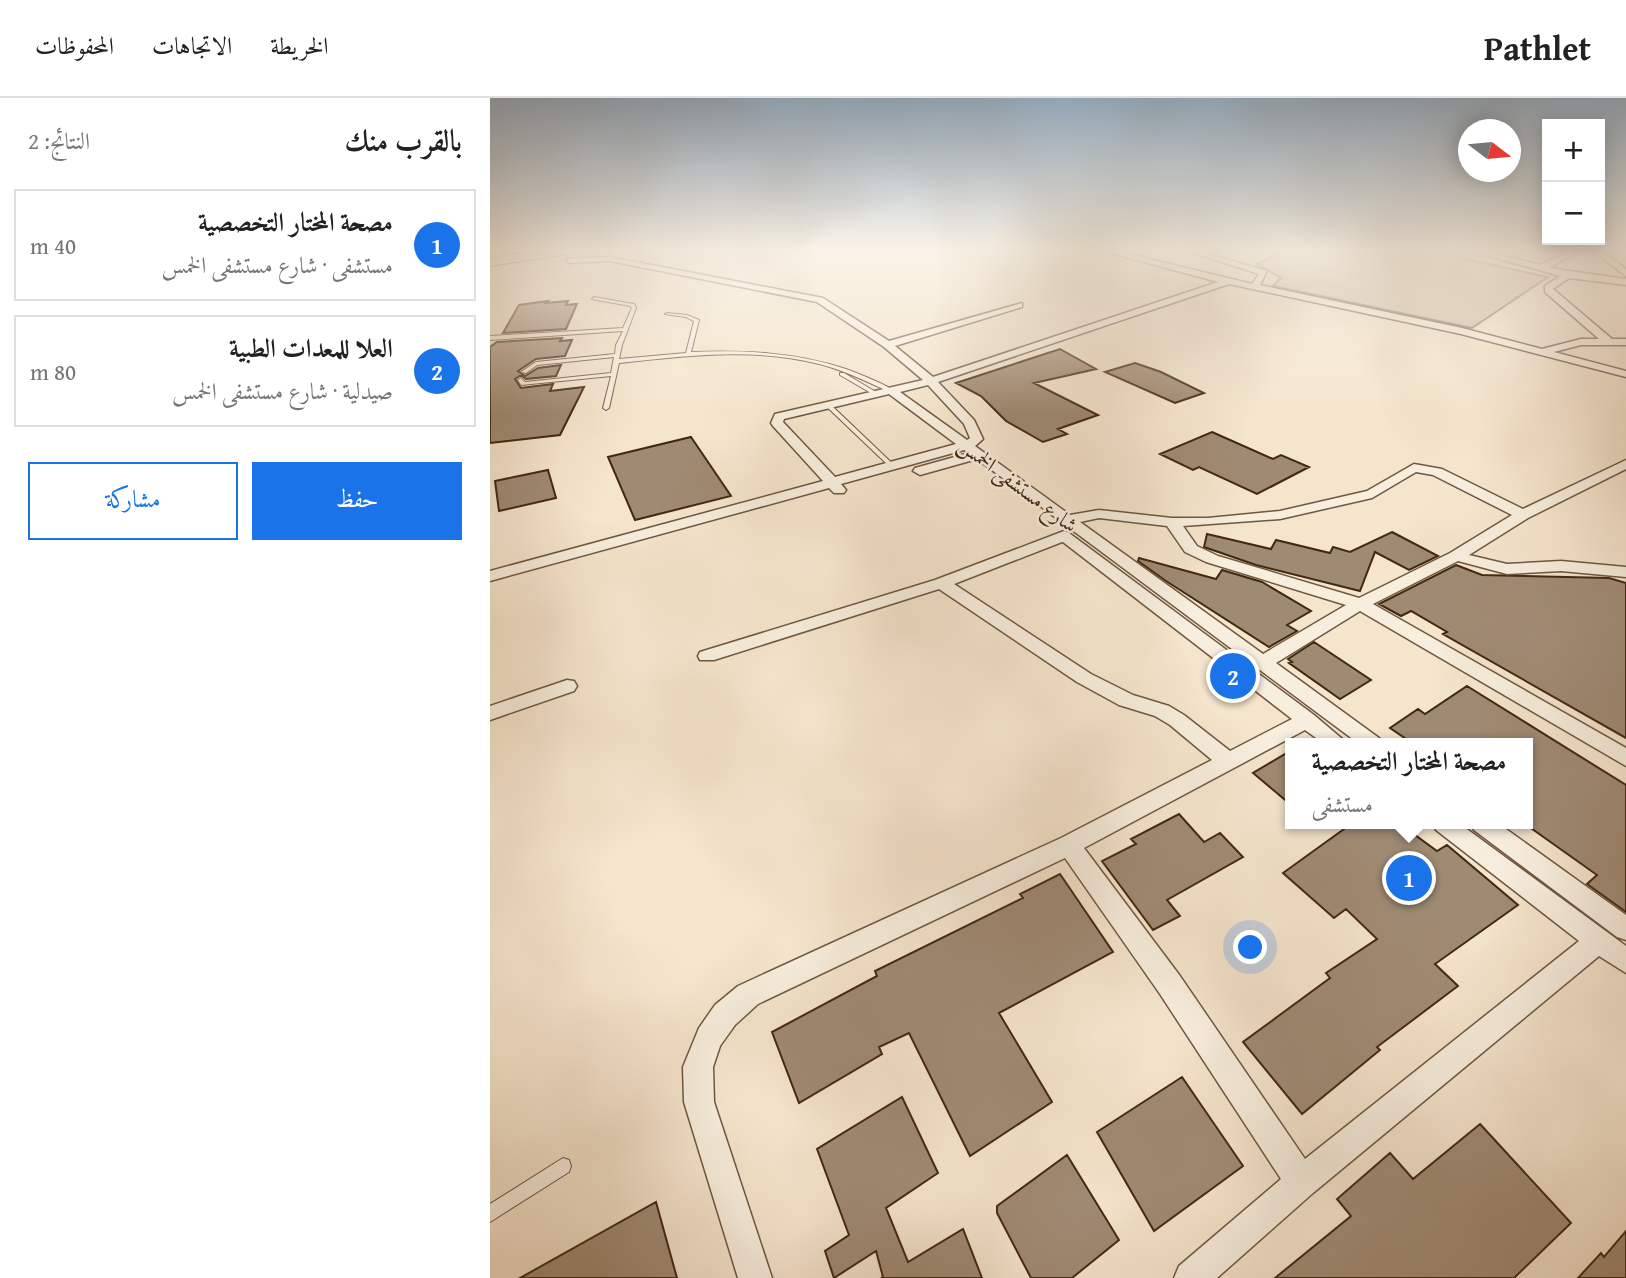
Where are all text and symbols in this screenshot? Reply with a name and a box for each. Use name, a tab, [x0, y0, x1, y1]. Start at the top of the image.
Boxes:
text: Pathlet	[1484, 24, 1591, 72]
text: المحفوظات	[35, 28, 114, 63]
text: الاتجاهات	[152, 28, 232, 63]
text: الخريطة	[270, 28, 329, 63]
text: بالقرب منك	[345, 118, 462, 162]
north arrow	[1458, 119, 1521, 182]
map controls	[1542, 119, 1605, 245]
button: +	[1542, 119, 1605, 182]
text: النتائج: 2	[28, 124, 90, 157]
button: −	[1542, 182, 1605, 245]
text: مصحة المختار التخصصية	[198, 202, 393, 241]
text: 40 m	[30, 229, 76, 262]
text: 1	[431, 229, 443, 262]
text: مستشفى · شارع مستشفى الخمس	[161, 248, 393, 281]
text: العلا للمعدات الطبية	[229, 328, 393, 367]
text: 80 m	[30, 355, 76, 388]
text: 2	[431, 355, 443, 388]
text: صيدلية · شارع مستشفى الخمس	[172, 374, 393, 407]
street label: شارع مستشفى الخمس	[950, 429, 1085, 542]
button: مشاركة	[28, 462, 238, 540]
button: حفظ	[252, 462, 462, 540]
pin: 2	[1210, 650, 1256, 702]
popup	[1285, 738, 1533, 829]
text: مصحة المختار التخصصية	[1312, 741, 1507, 780]
text: مستشفى	[1312, 787, 1373, 820]
pin: 1	[1386, 852, 1432, 904]
your location	[1233, 930, 1267, 964]

